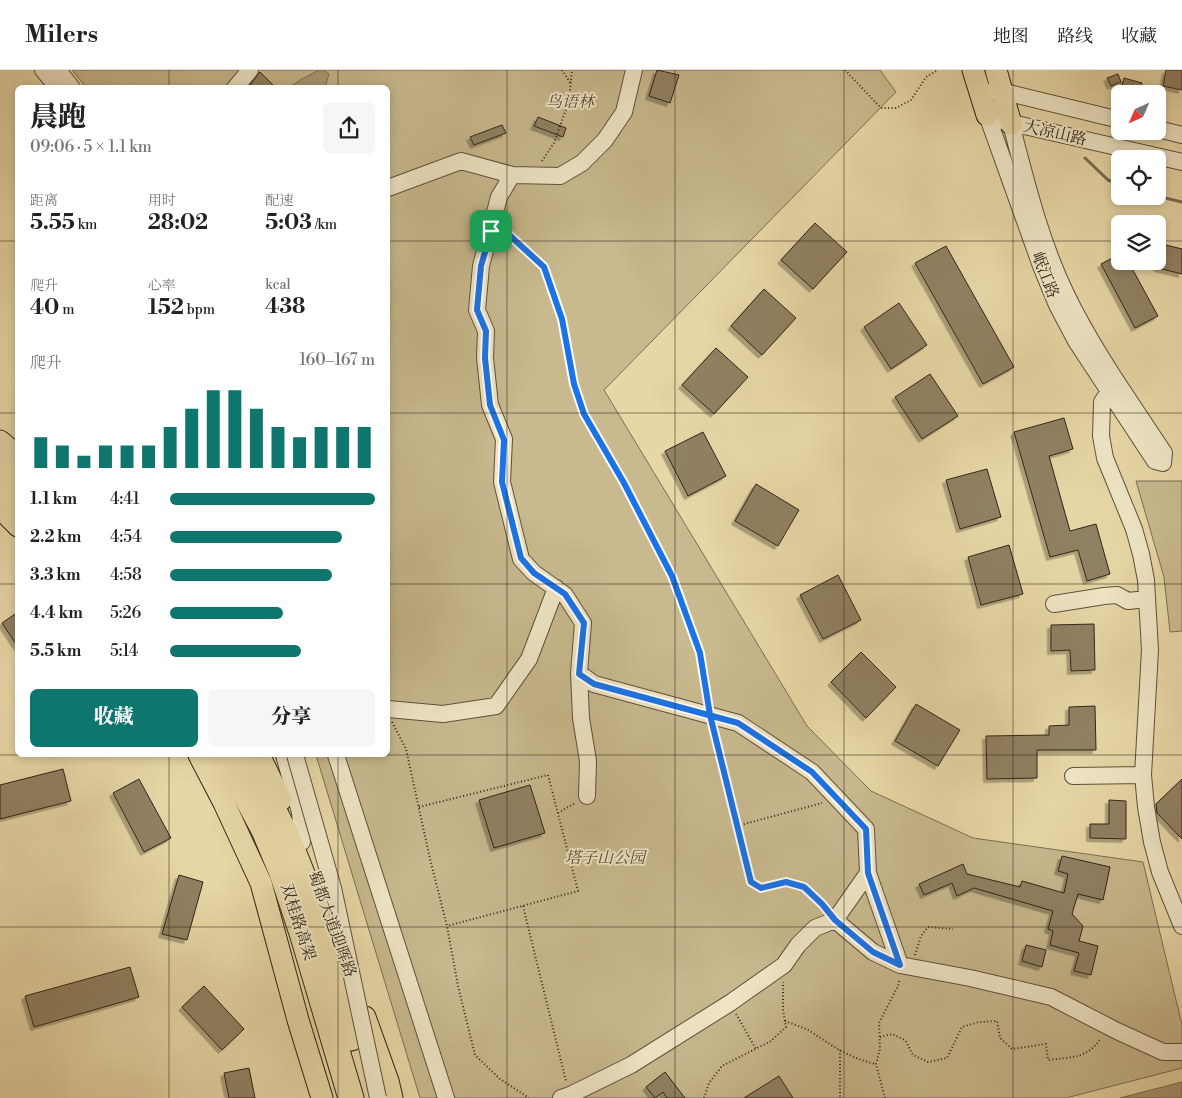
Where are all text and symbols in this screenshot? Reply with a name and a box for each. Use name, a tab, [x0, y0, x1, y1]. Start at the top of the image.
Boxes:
text: Milers	[25, 20, 98, 50]
text: 地图	[993, 25, 1029, 48]
text: 路线	[1057, 25, 1093, 48]
text: 收藏	[1121, 25, 1157, 48]
north arrow	[1111, 85, 1166, 140]
map controls	[1111, 85, 1166, 270]
park label: 鸟语林	[546, 92, 596, 112]
text: 晨跑	[30, 100, 86, 135]
button: share	[323, 102, 375, 154]
street label: 大凉山路	[1022, 116, 1088, 150]
text: 09:06 · 5 × 1.1 km	[30, 137, 152, 157]
button: locate	[1111, 150, 1166, 205]
text: 距离	[30, 192, 58, 210]
text: 用时	[148, 192, 176, 210]
text: 配速	[265, 192, 293, 210]
text: 5.55	[30, 210, 75, 236]
text: 28:02	[148, 210, 208, 236]
text: 5:03	[265, 210, 312, 236]
pin	[470, 210, 512, 252]
button: layers	[1111, 215, 1166, 270]
text: km	[75, 216, 97, 234]
text: /km	[312, 216, 337, 234]
icon: arrive	[477, 217, 505, 245]
street label: 岷江路	[1027, 249, 1063, 301]
text: kcal	[265, 276, 291, 294]
text: 爬升	[30, 277, 58, 295]
text: 心率	[148, 277, 176, 295]
text: 438	[265, 294, 305, 320]
text: 40	[30, 295, 59, 321]
text: 152	[148, 295, 184, 321]
text: m	[59, 301, 75, 319]
text: bpm	[184, 301, 215, 319]
text: 160–167 m	[299, 350, 375, 370]
text: 爬升	[30, 353, 62, 373]
text: 1.1 km	[30, 489, 77, 509]
text: 4:41	[110, 489, 140, 509]
text: 2.2 km	[30, 527, 81, 547]
text: 4:54	[110, 527, 142, 547]
text: 3.3 km	[30, 565, 81, 585]
text: 4:58	[110, 565, 142, 585]
text: 4.4 km	[30, 603, 83, 623]
text: 5:26	[110, 603, 141, 623]
text: 5.5 km	[30, 641, 81, 661]
text: 5:14	[110, 641, 138, 661]
button: 收藏	[30, 689, 198, 747]
button: 分享	[208, 689, 375, 747]
park label: 塔子山公园	[565, 848, 648, 868]
street label: 蜀都大道迎晖路	[303, 868, 361, 980]
street label: 双桂路高架	[276, 881, 320, 963]

